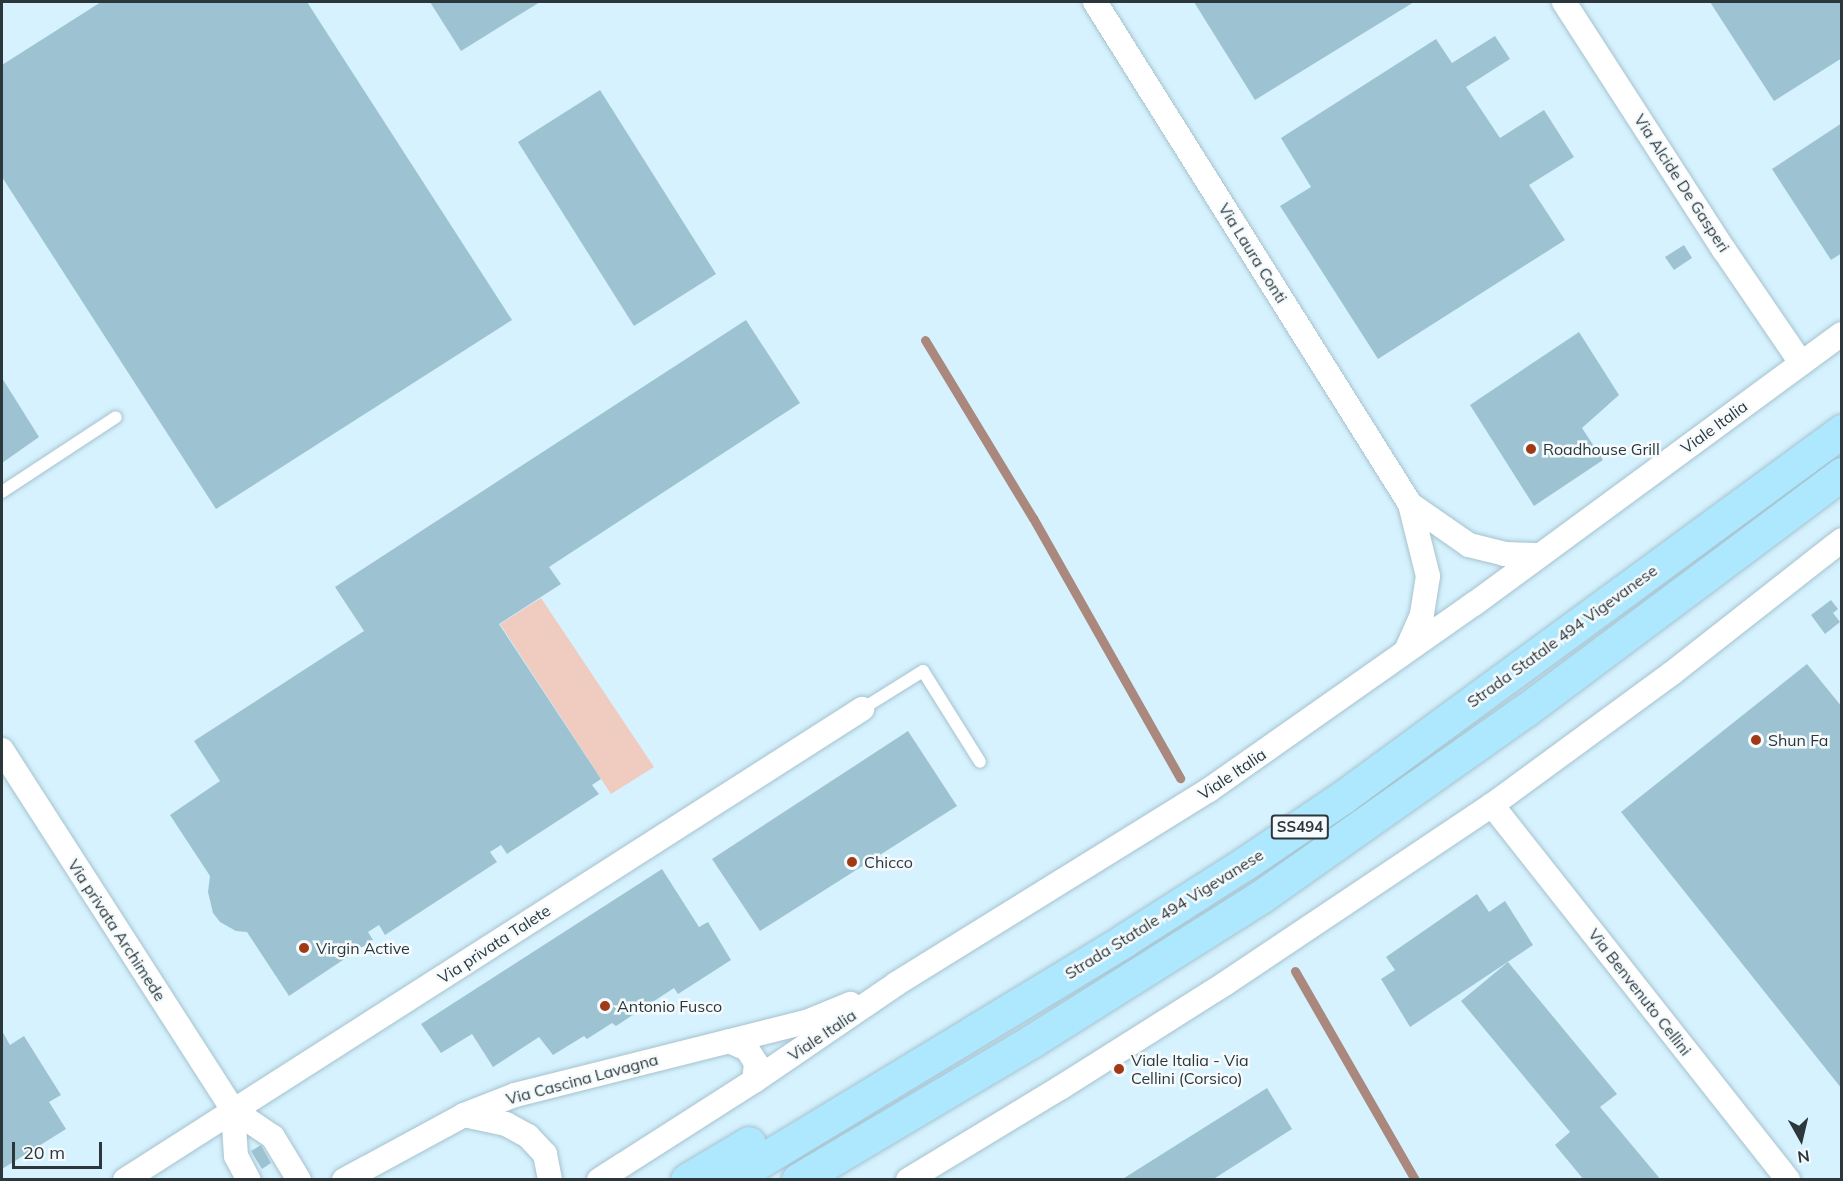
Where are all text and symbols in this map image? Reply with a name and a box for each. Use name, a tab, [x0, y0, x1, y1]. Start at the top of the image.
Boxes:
street label: Via Alcide De Gasperi	[1630, 110, 1734, 256]
street label: Via Laura Conti	[1215, 200, 1291, 306]
street label: Viale Italia	[1677, 396, 1751, 458]
place label: Roadhouse Grill	[1543, 439, 1660, 459]
marker: Roadhouse Grill	[1524, 442, 1538, 456]
street label: Strada Statale 494 Vigevanese	[1463, 561, 1661, 711]
place label: Shun Fa	[1768, 730, 1828, 750]
marker: Shun Fa	[1749, 733, 1763, 747]
street label: Viale Italia	[1194, 744, 1270, 804]
road number: SS494	[1270, 815, 1330, 839]
street label: Strada Statale 494 Vigevanese	[1061, 845, 1267, 983]
place label: Chicco	[864, 852, 913, 872]
marker: Chicco	[845, 855, 859, 869]
street label: Via privata Archimede	[64, 856, 170, 1004]
street label: Via privata Talete	[434, 901, 554, 987]
street label: Via Benvenuto Cellini	[1584, 925, 1696, 1059]
place label: Virgin Active	[316, 938, 410, 958]
marker: Virgin Active	[297, 941, 311, 955]
place label: Antonio Fusco	[617, 996, 722, 1016]
marker: Antonio Fusco	[598, 999, 612, 1013]
street label: Viale Italia	[784, 1005, 860, 1065]
street label: Via Cascina Lavagna	[504, 1049, 660, 1109]
place label: Viale Italia - Via Cellini (Corsico)	[1131, 1050, 1249, 1088]
marker: Viale Italia - Via Cellini (Corsico)	[1112, 1062, 1126, 1076]
north arrow	[1771, 1109, 1831, 1169]
scale bar	[15, 1130, 105, 1168]
text: 20 m	[23, 1141, 65, 1164]
text: N	[1796, 1146, 1811, 1168]

